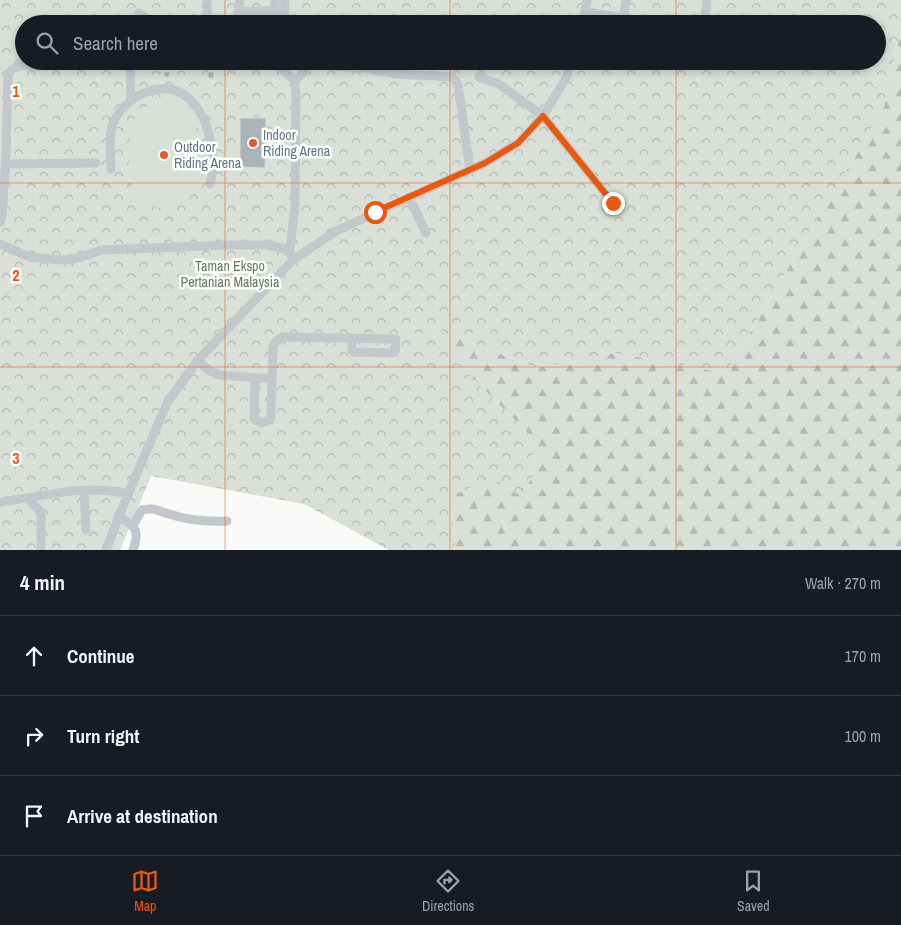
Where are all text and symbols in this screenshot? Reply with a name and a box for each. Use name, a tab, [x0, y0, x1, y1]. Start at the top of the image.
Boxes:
search box	[15, 15, 886, 70]
icon: search	[33, 29, 61, 57]
text: Search here	[73, 30, 158, 56]
text: 1	[12, 80, 20, 102]
place label: Indoor Riding Arena	[263, 126, 331, 160]
marker: Indoor Riding Arena	[247, 137, 259, 149]
place label: Outdoor Riding Arena	[174, 138, 242, 172]
marker: Outdoor Riding Arena	[158, 149, 170, 161]
route end	[602, 192, 625, 215]
route start	[364, 201, 387, 224]
park label: Taman Ekspo Pertanian Malaysia	[181, 257, 280, 291]
text: 2	[12, 264, 20, 286]
text: 3	[12, 447, 20, 469]
text: 4 min	[20, 568, 65, 597]
text: Walk · 270 m	[805, 572, 881, 594]
icon: ahead	[20, 642, 48, 670]
text: Continue	[67, 643, 135, 669]
text: 170 m	[845, 645, 881, 667]
icon: right	[20, 722, 48, 750]
text: Turn right	[67, 723, 139, 749]
text: 100 m	[845, 725, 881, 747]
icon: arrive	[20, 802, 48, 830]
text: Arrive at destination	[67, 803, 218, 829]
tab: Map	[131, 867, 159, 915]
tab: Directions	[422, 867, 474, 915]
tab: Saved	[737, 867, 770, 915]

